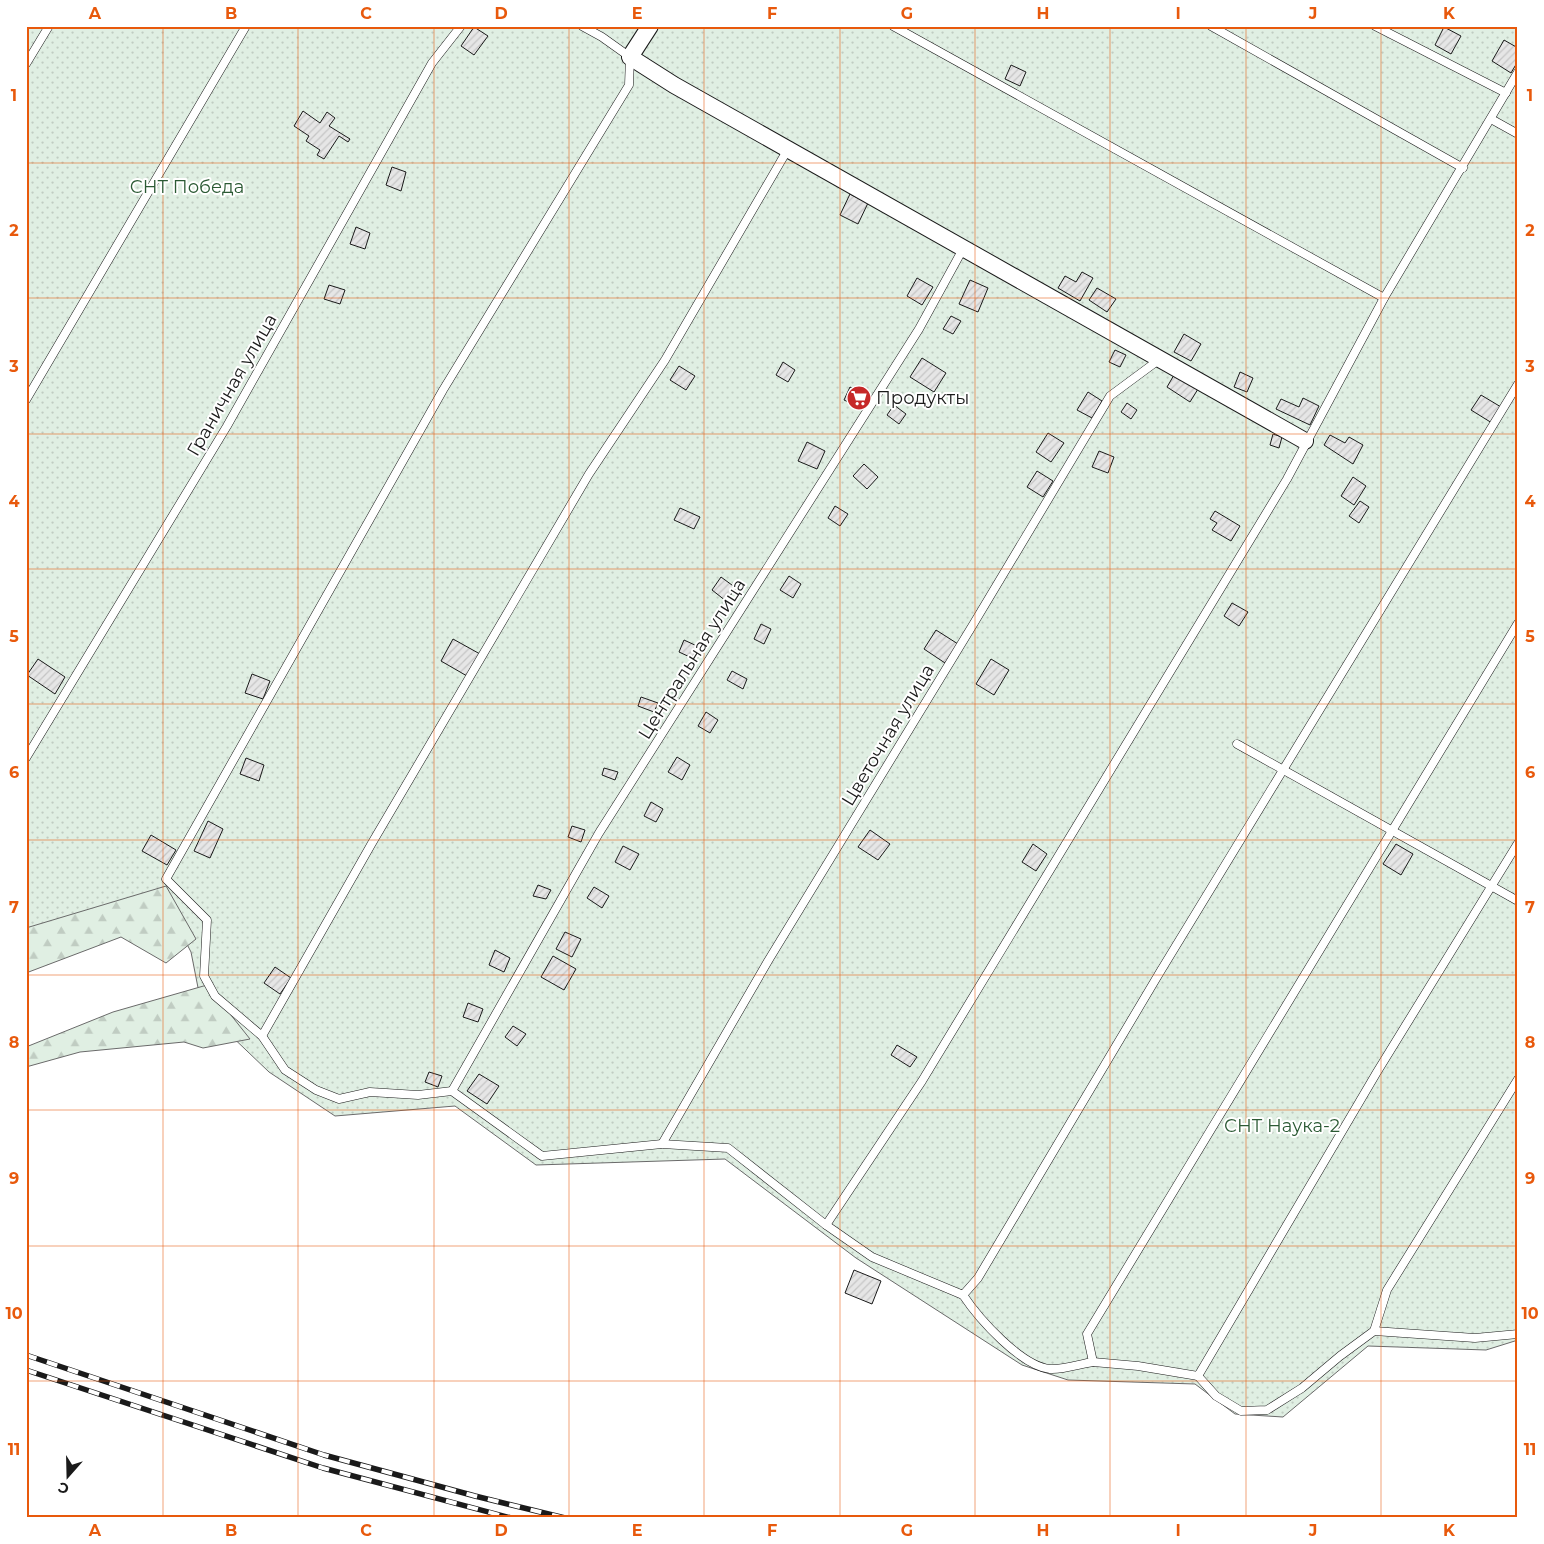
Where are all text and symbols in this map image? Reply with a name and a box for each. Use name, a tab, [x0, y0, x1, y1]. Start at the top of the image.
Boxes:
text: A	[88, 4, 102, 23]
text: B	[225, 4, 237, 23]
text: C	[360, 4, 372, 23]
text: D	[494, 4, 508, 23]
text: E	[632, 4, 642, 23]
text: F	[767, 4, 777, 23]
text: G	[901, 4, 913, 23]
text: H	[1037, 4, 1049, 23]
text: I	[1175, 4, 1181, 23]
text: J	[1308, 4, 1317, 23]
text: K	[1443, 4, 1456, 23]
text: 1	[11, 86, 17, 105]
text: 1	[1527, 86, 1533, 105]
park label: СНТ Победа	[130, 176, 244, 198]
text: 2	[9, 221, 19, 240]
text: 2	[1525, 221, 1535, 240]
street label: Граничная улица	[182, 310, 282, 460]
text: 3	[8, 357, 19, 376]
text: 3	[1524, 357, 1535, 376]
supermarket icon: Продукты	[846, 385, 872, 411]
place label: Продукты	[876, 387, 969, 409]
text: 4	[8, 492, 20, 511]
text: 4	[1524, 492, 1536, 511]
street label: Центральная улица	[634, 575, 750, 743]
text: 5	[9, 627, 19, 646]
text: 5	[1525, 627, 1535, 646]
street label: Цветочная улица	[837, 660, 939, 810]
text: 6	[9, 763, 19, 782]
text: 6	[1525, 763, 1535, 782]
text: 7	[9, 898, 19, 917]
text: 7	[1525, 898, 1535, 917]
text: 8	[9, 1033, 19, 1052]
text: 8	[1525, 1033, 1535, 1052]
park label: СНТ Наука-2	[1224, 1115, 1340, 1137]
text: 9	[9, 1169, 19, 1188]
text: 9	[1525, 1169, 1535, 1188]
text: 10	[5, 1304, 23, 1323]
text: 10	[1521, 1304, 1539, 1323]
text: 11	[8, 1440, 20, 1459]
text: 11	[1524, 1440, 1536, 1459]
north arrow	[42, 1452, 92, 1502]
text: С	[56, 1478, 71, 1498]
text: A	[88, 1521, 102, 1540]
text: B	[225, 1521, 237, 1540]
text: C	[360, 1521, 372, 1540]
text: D	[494, 1521, 508, 1540]
text: E	[632, 1521, 642, 1540]
text: F	[767, 1521, 777, 1540]
text: G	[901, 1521, 913, 1540]
text: H	[1037, 1521, 1049, 1540]
text: I	[1175, 1521, 1181, 1540]
text: J	[1308, 1521, 1317, 1540]
text: K	[1443, 1521, 1456, 1540]

